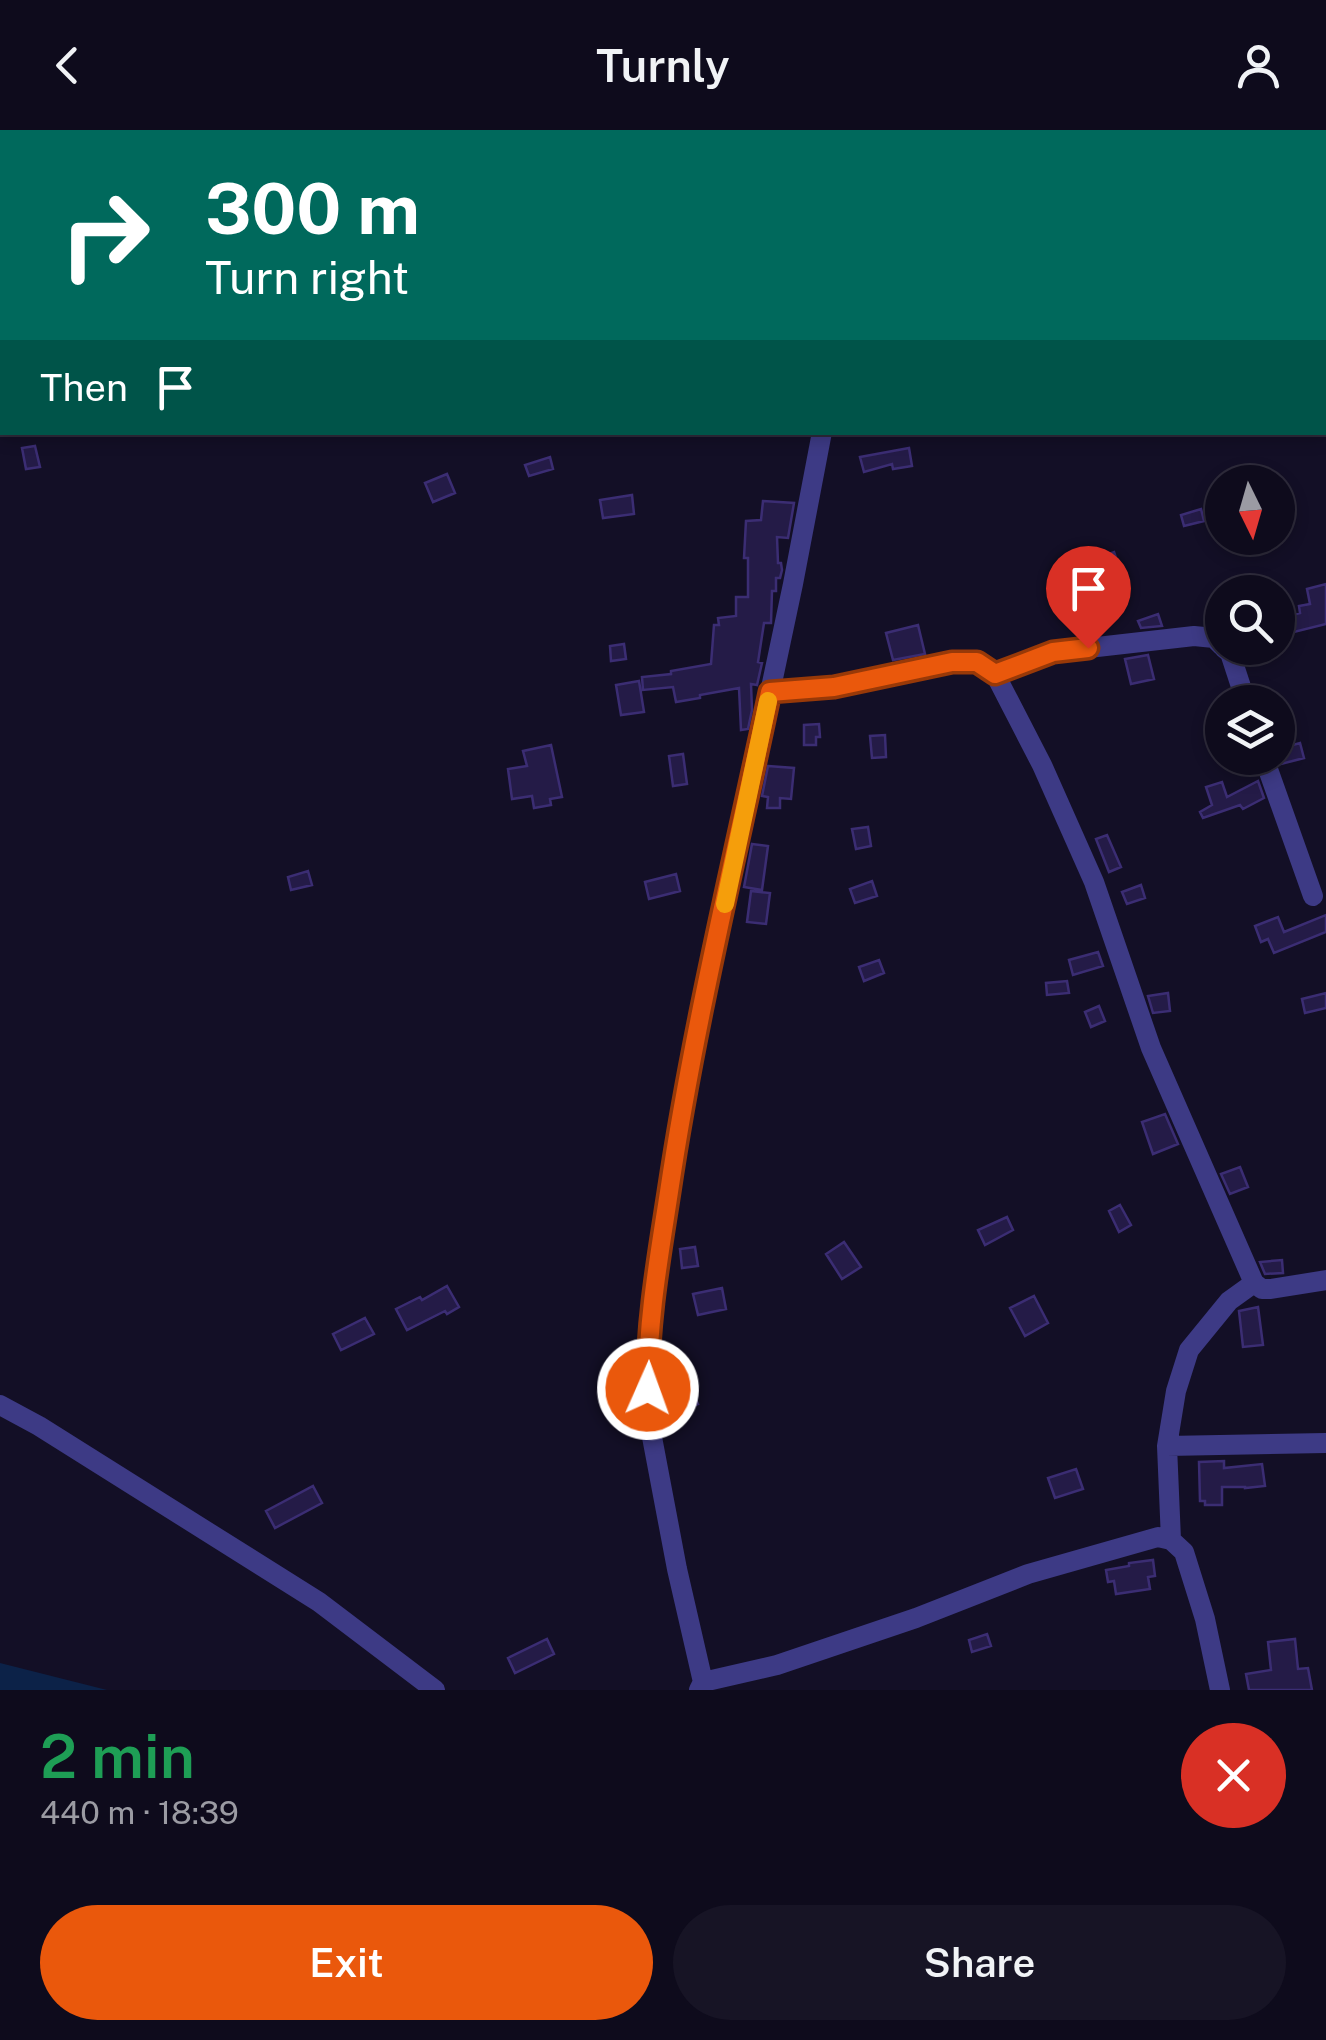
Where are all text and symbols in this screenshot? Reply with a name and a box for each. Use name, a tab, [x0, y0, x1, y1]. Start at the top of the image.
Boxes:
icon: back	[40, 38, 95, 93]
icon: person	[1231, 38, 1286, 93]
text: Turnly	[596, 39, 730, 92]
text: 300 m	[205, 167, 420, 250]
icon: right	[40, 170, 170, 300]
text: Turn right	[205, 251, 409, 304]
icon: arrive	[148, 360, 203, 415]
text: Then	[40, 365, 128, 410]
north arrow	[1205, 465, 1295, 555]
map controls	[1205, 465, 1295, 775]
pin	[1046, 546, 1131, 649]
icon: arrive	[1061, 561, 1116, 616]
button: search	[1205, 575, 1295, 665]
button: layers	[1205, 685, 1295, 775]
position arrow	[596, 1337, 700, 1441]
text: 2 min	[40, 1721, 195, 1792]
button: close	[1181, 1723, 1286, 1828]
text: 440 m · 18:39	[40, 1794, 239, 1831]
button: Exit	[40, 1905, 653, 2020]
button: Share	[673, 1905, 1286, 2020]

